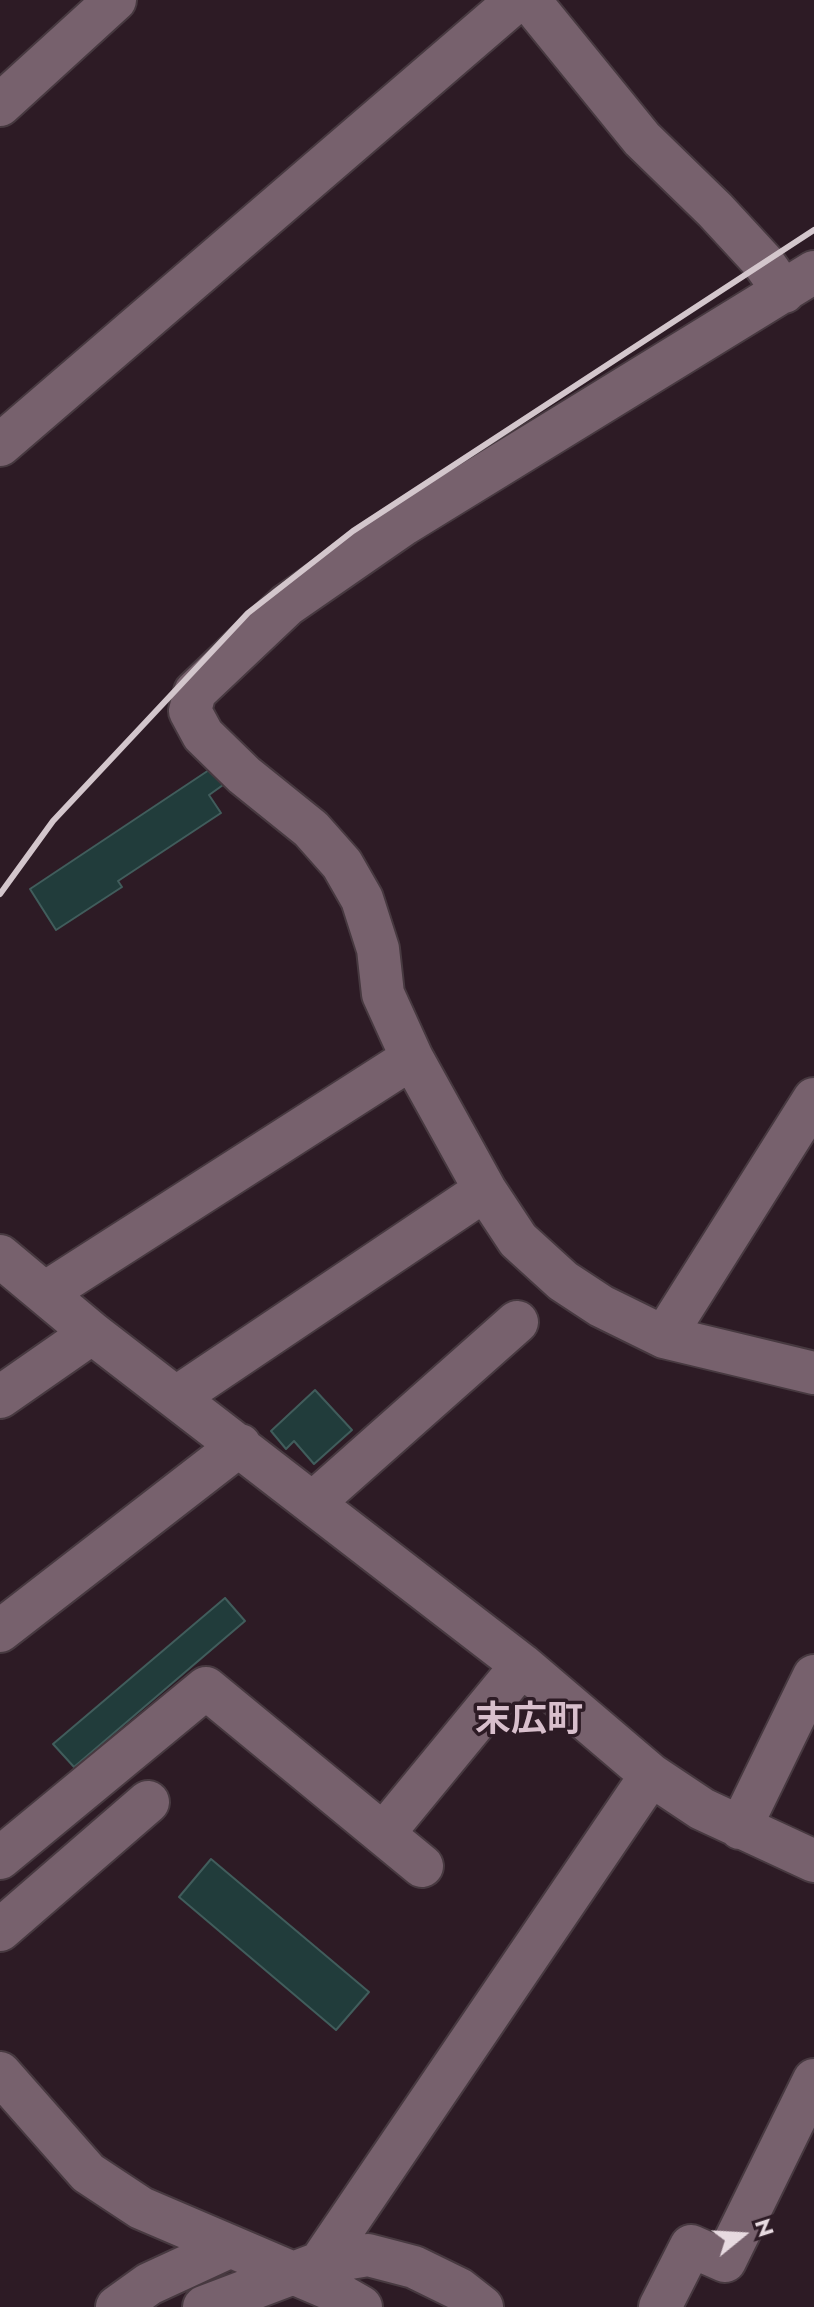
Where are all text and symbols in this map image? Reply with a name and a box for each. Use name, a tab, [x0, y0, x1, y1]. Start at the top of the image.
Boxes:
district label: 末広町	[475, 1700, 583, 1744]
north arrow	[702, 2195, 782, 2275]
text: N	[747, 2214, 783, 2241]

